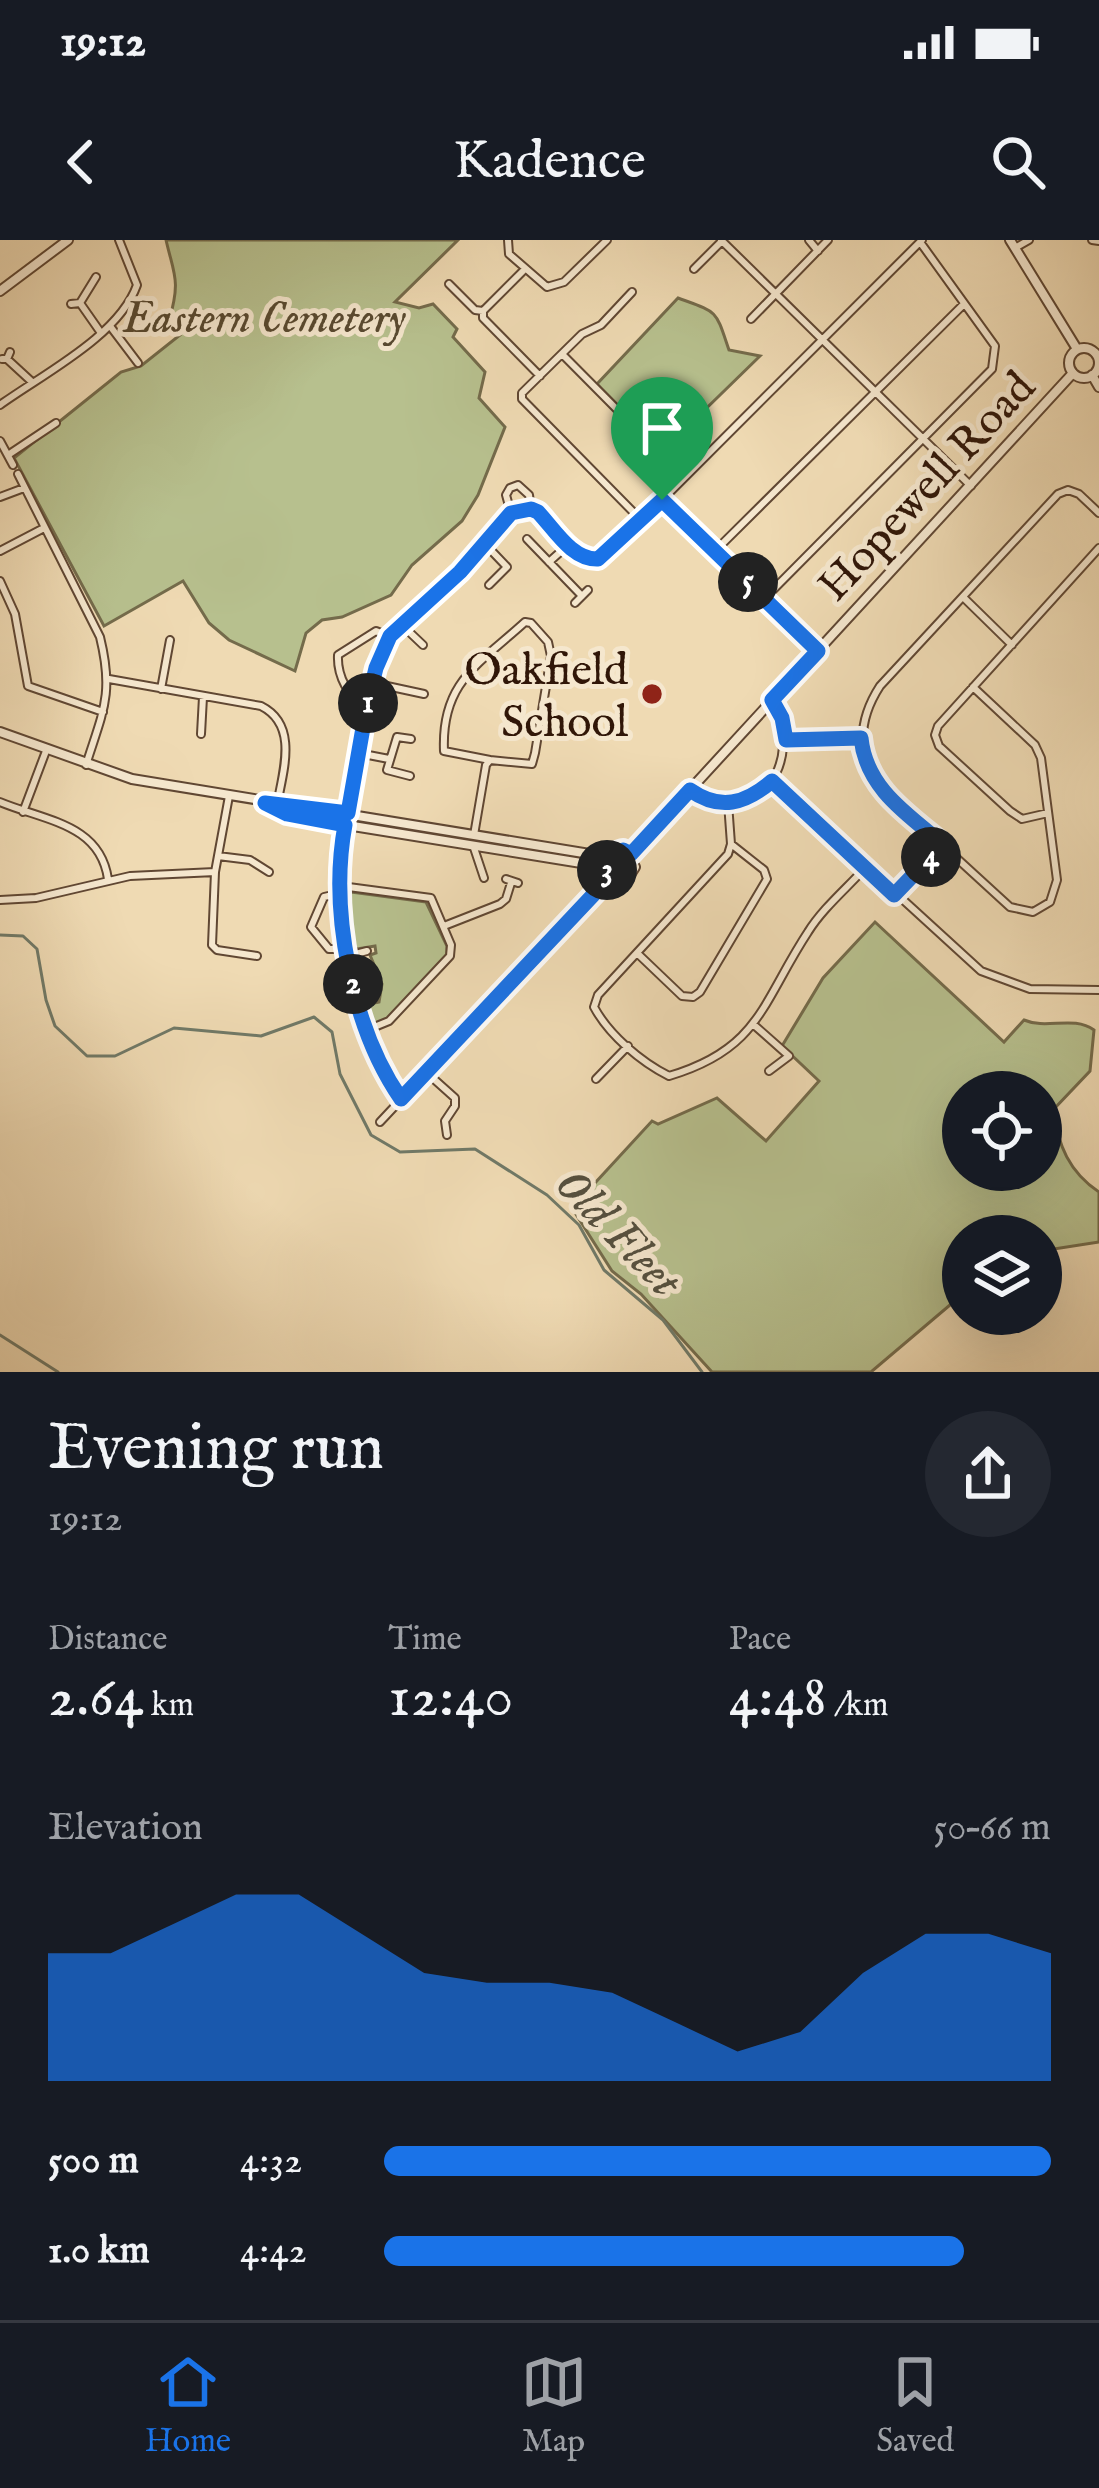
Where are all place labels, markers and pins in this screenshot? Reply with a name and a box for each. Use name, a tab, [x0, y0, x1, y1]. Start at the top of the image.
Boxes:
pin	[611, 377, 713, 500]
pin: 5	[718, 552, 778, 612]
place label: Oakfield School	[464, 643, 629, 752]
pin: 1	[338, 673, 398, 733]
marker: Oakfield School	[639, 681, 665, 707]
pin: 4	[901, 827, 961, 887]
pin: 3	[577, 840, 637, 900]
pin: 2	[323, 954, 383, 1014]

